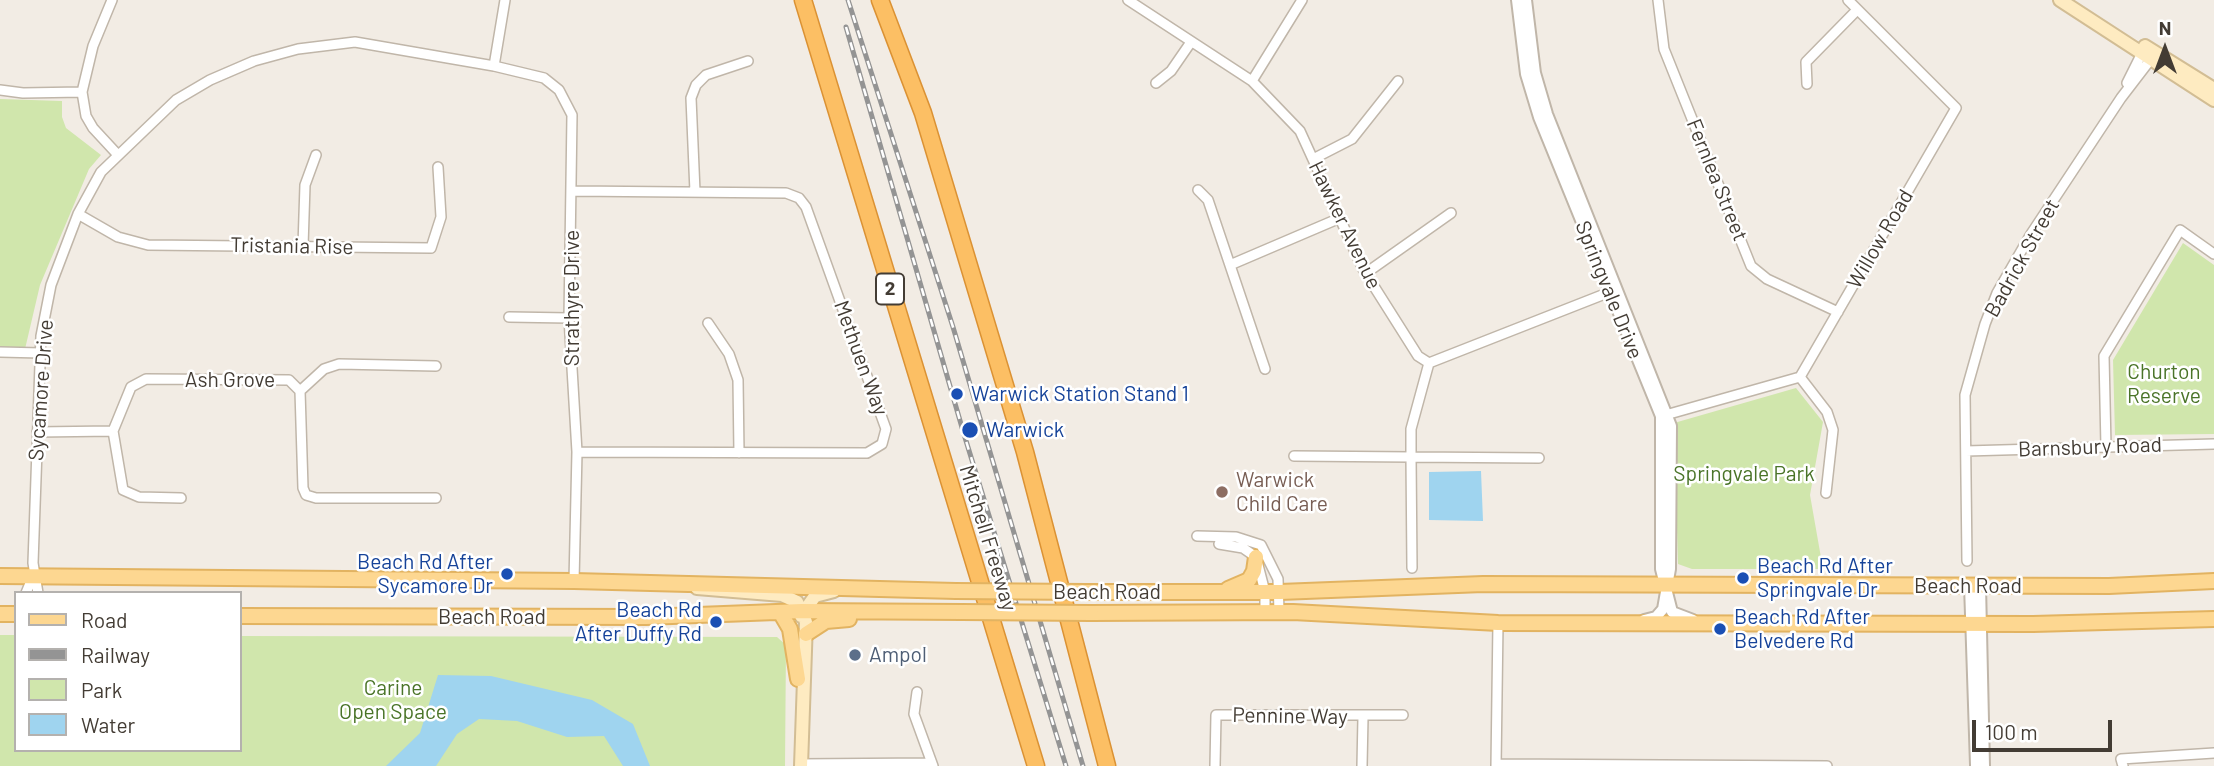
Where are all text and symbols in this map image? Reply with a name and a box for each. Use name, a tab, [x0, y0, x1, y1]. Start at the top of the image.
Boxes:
north arrow	[2130, 14, 2200, 84]
text: N	[2159, 16, 2171, 39]
street label: Fernlea Street	[1681, 115, 1753, 245]
street label: Hawker Avenue	[1303, 157, 1387, 293]
street label: Willow Road	[1842, 185, 1918, 293]
street label: Badrick Street	[1979, 195, 2065, 321]
street label: Springvale Drive	[1570, 217, 1648, 363]
street label: Strathyre Drive	[559, 230, 585, 366]
street label: Tristania Rise	[230, 232, 354, 260]
road number: 2	[876, 274, 904, 304]
street label: Methuen Way	[829, 297, 893, 419]
street label: Sycamore Drive	[23, 318, 59, 462]
park label: Churton Reserve	[2127, 359, 2201, 409]
street label: Ash Grove	[185, 367, 275, 393]
place label: Warwick Station Stand 1	[971, 381, 1189, 407]
marker: Warwick Station Stand 1	[949, 386, 965, 402]
place label: Warwick	[986, 417, 1064, 443]
marker: Warwick	[960, 420, 980, 440]
street label: Barnsbury Road	[2018, 432, 2162, 462]
park label: Springvale Park	[1673, 461, 1815, 487]
street label: Mitchell Freeway	[954, 462, 1022, 614]
place label: Warwick Child Care	[1236, 467, 1328, 517]
marker: Warwick Child Care	[1214, 484, 1230, 500]
place label: Beach Rd After Sycamore Dr	[357, 549, 493, 599]
place label: Beach Rd After Springvale Dr	[1757, 553, 1893, 603]
marker: Beach Rd After Sycamore Dr	[499, 566, 515, 582]
marker: Beach Rd After Springvale Dr	[1735, 570, 1751, 586]
street label: Beach Road	[1914, 573, 2022, 599]
street label: Beach Road	[1053, 579, 1161, 605]
legend	[14, 591, 242, 752]
place label: Beach Rd After Duffy Rd	[575, 597, 702, 647]
street label: Beach Road	[438, 604, 546, 630]
place label: Beach Rd After Belvedere Rd	[1734, 604, 1870, 654]
text: Road	[81, 607, 127, 632]
marker: Beach Rd After Duffy Rd	[708, 614, 724, 630]
marker: Beach Rd After Belvedere Rd	[1712, 621, 1728, 637]
text: Railway	[81, 642, 150, 667]
place label: Ampol	[869, 642, 927, 668]
marker: Ampol	[847, 647, 863, 663]
park label: Carine Open Space	[339, 675, 447, 725]
text: Park	[81, 677, 122, 702]
street label: Pennine Way	[1232, 702, 1348, 730]
scale bar	[1976, 706, 2116, 750]
text: Water	[81, 712, 135, 737]
text: 100 m	[1985, 719, 2038, 744]

